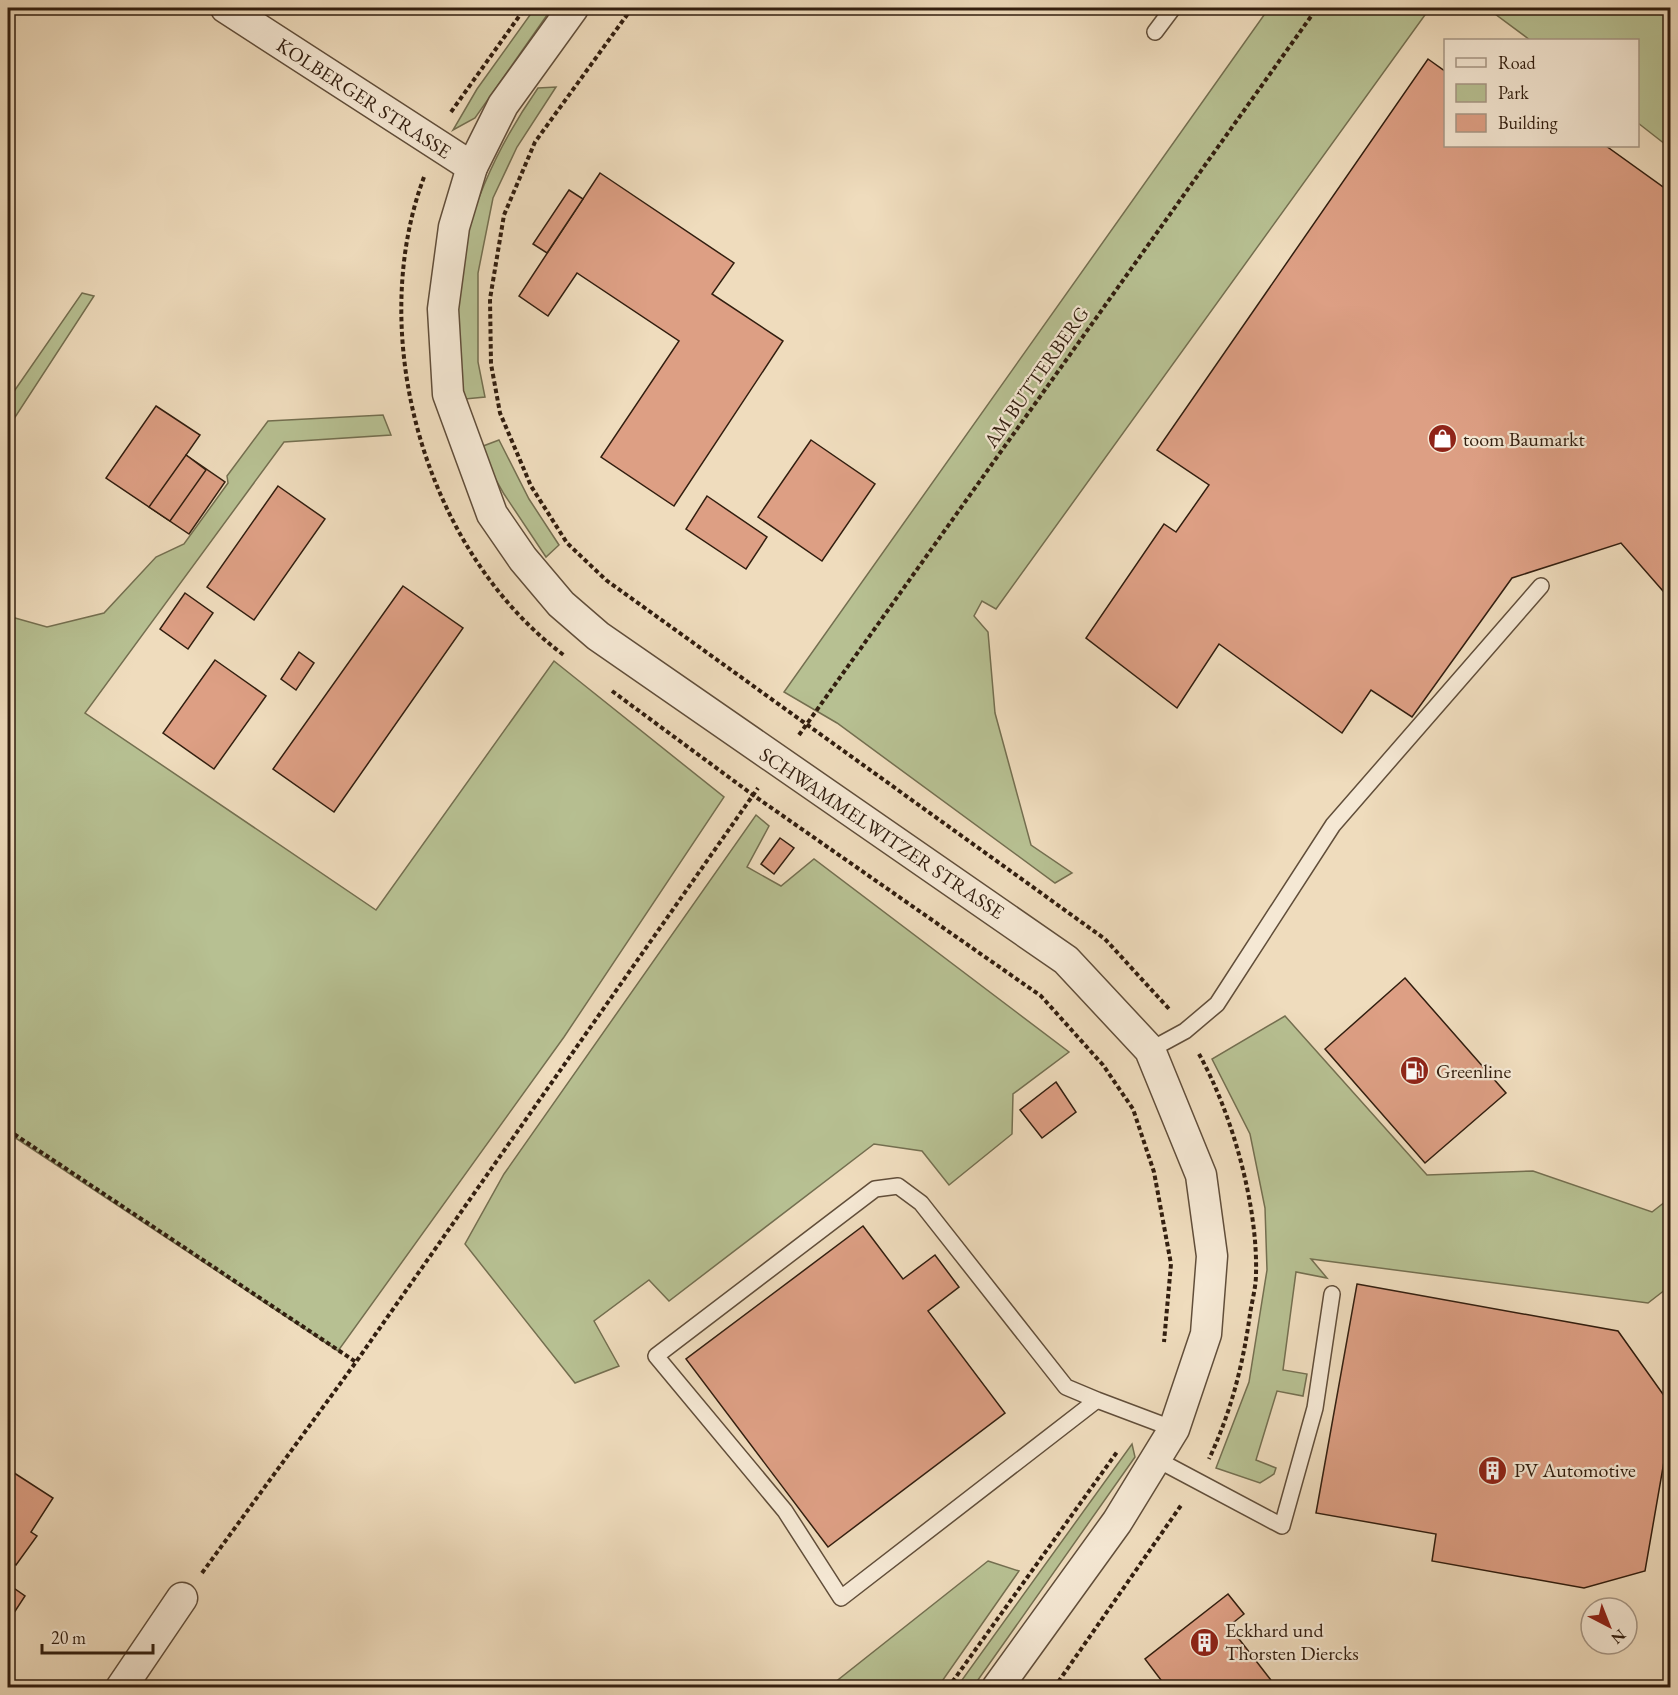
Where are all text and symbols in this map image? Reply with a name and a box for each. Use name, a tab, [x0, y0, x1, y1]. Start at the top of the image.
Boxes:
street label: KOLBERGER STRASSE	[272, 32, 456, 164]
legend	[1444, 39, 1639, 147]
text: Road	[1498, 51, 1537, 74]
text: Park	[1498, 81, 1529, 104]
text: Building	[1498, 111, 1558, 134]
street label: AM BUTTERBERG	[977, 301, 1094, 453]
shop icon: toom Baumarkt	[1426, 423, 1458, 455]
place label: toom Baumarkt	[1463, 426, 1585, 452]
street label: SCHWAMMELWITZER STRASSE	[755, 741, 1009, 925]
fuel station icon: Greenline	[1399, 1055, 1431, 1087]
place label: Greenline	[1436, 1058, 1511, 1084]
building icon: PV Automotive	[1477, 1454, 1509, 1486]
place label: PV Automotive	[1514, 1457, 1636, 1483]
north arrow	[1579, 1596, 1639, 1656]
scale bar	[42, 1617, 153, 1655]
place label: Eckhard und Thorsten Diercks	[1225, 1617, 1359, 1666]
text: N	[1607, 1625, 1631, 1649]
text: 20 m	[51, 1626, 86, 1649]
building icon: Eckhard und Thorsten Diercks	[1188, 1626, 1220, 1658]

